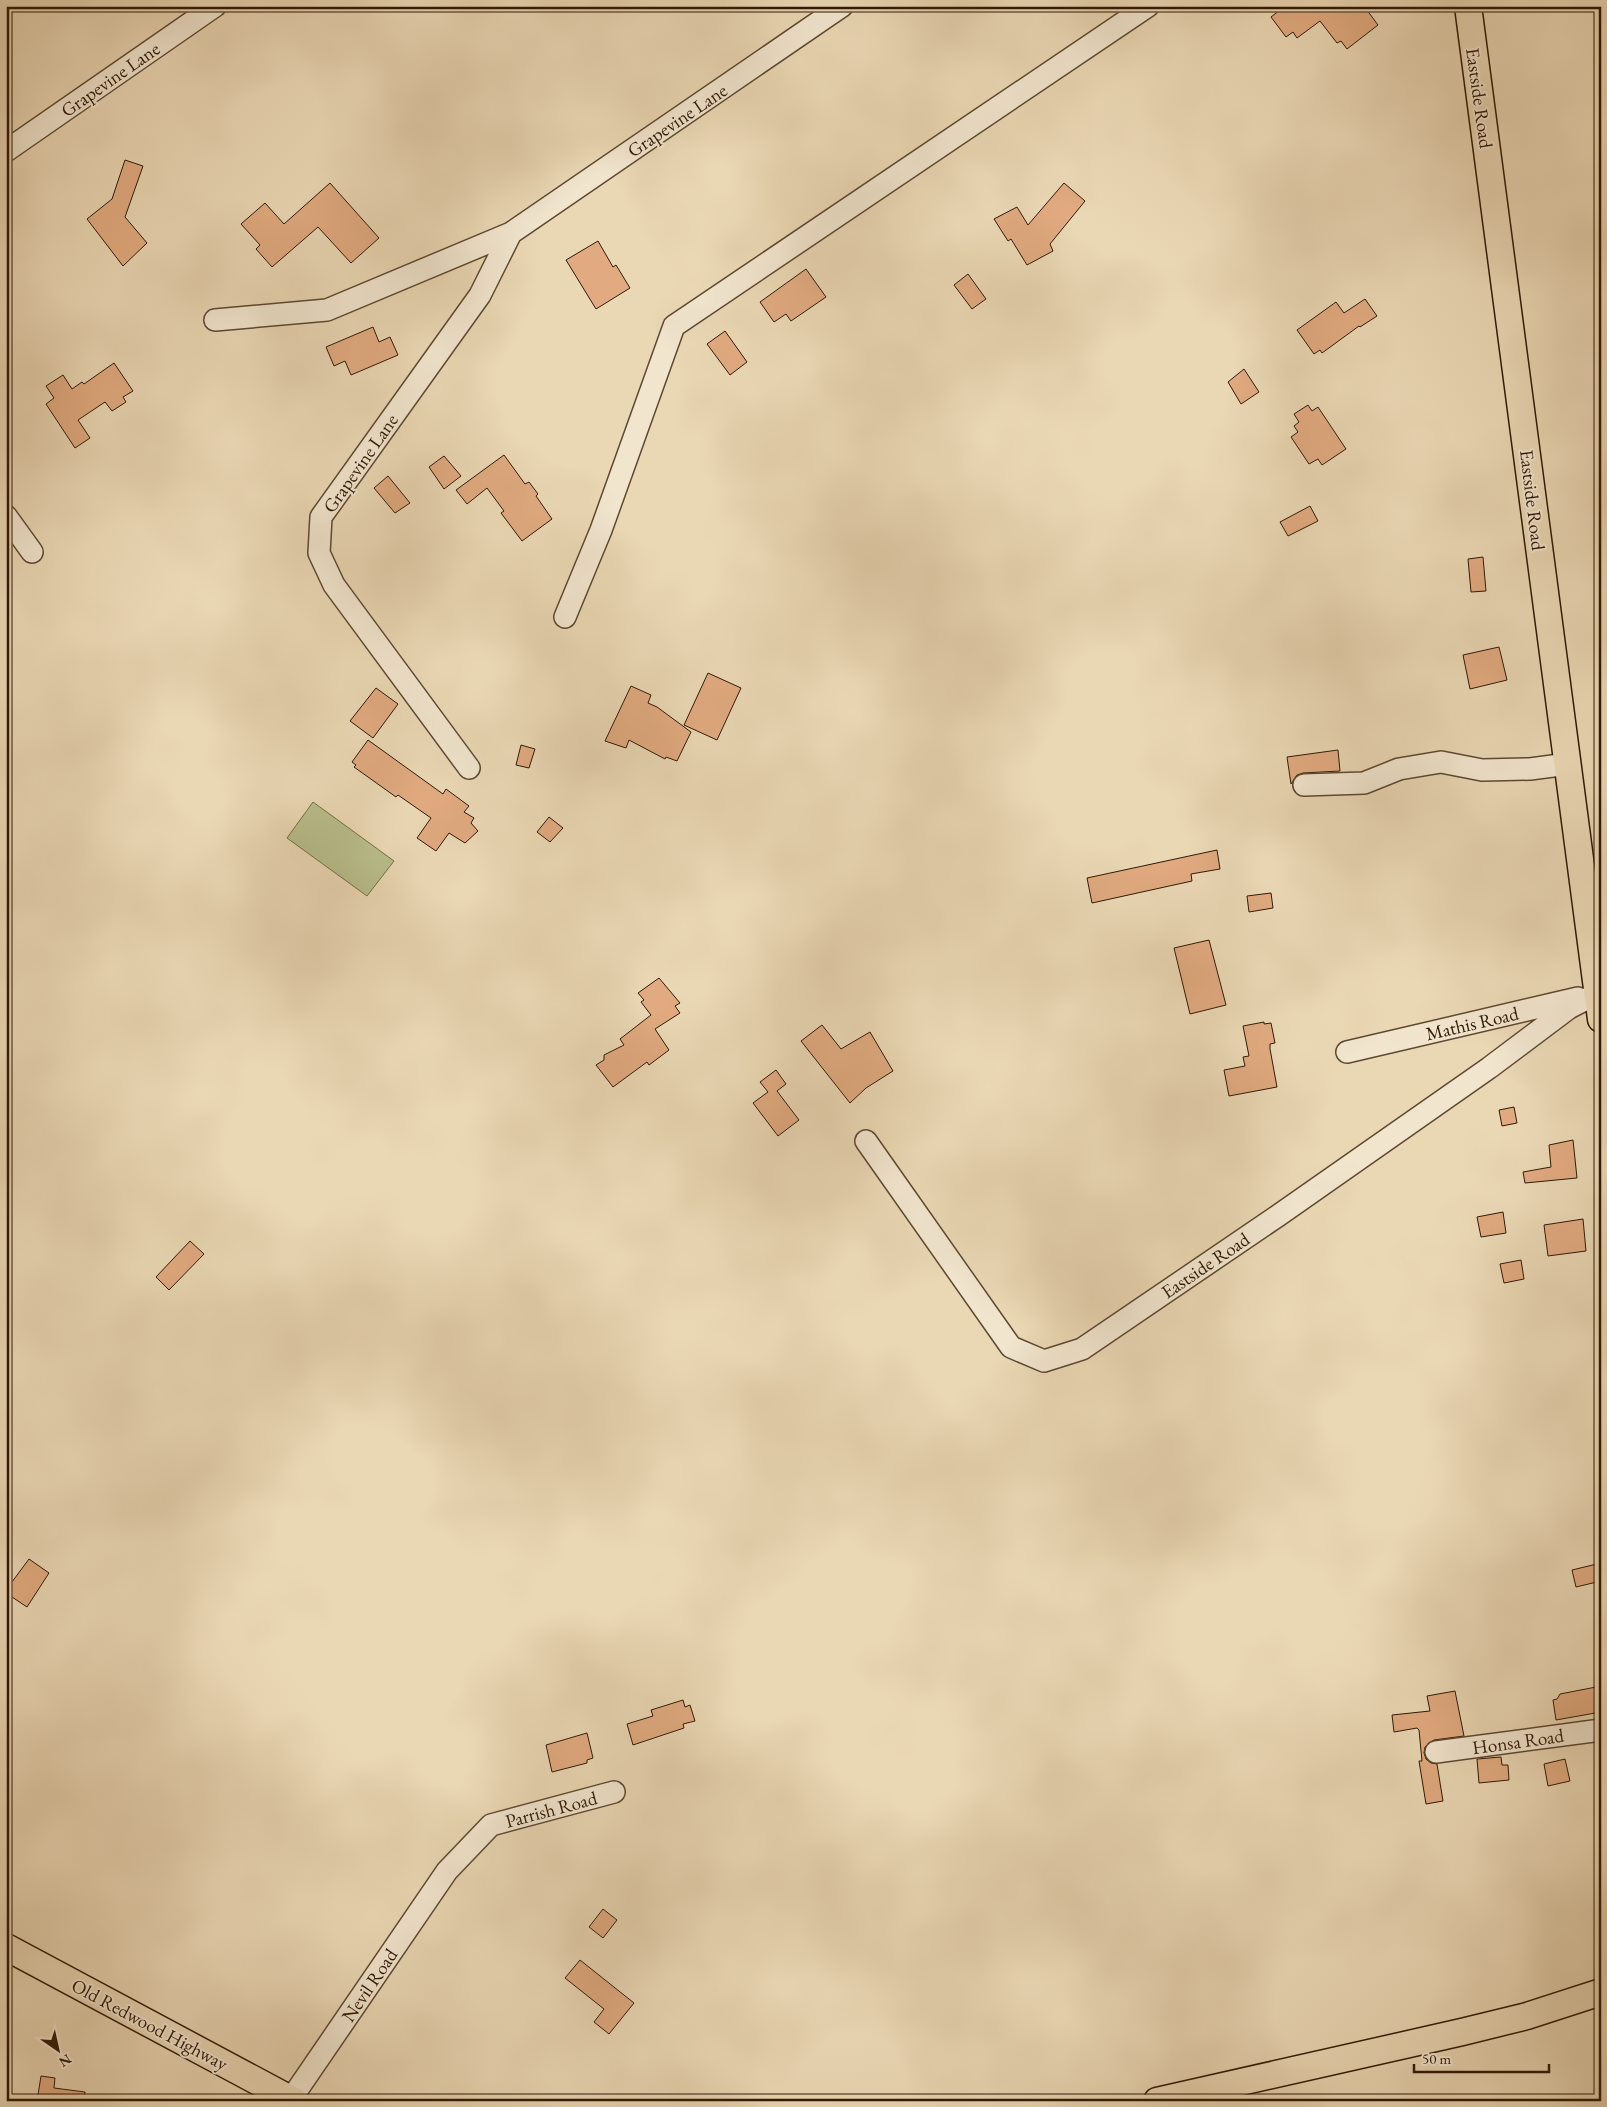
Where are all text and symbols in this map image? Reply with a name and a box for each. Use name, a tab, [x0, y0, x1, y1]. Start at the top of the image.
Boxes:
street label: Grapevine Lane	[56, 36, 165, 123]
street label: Eastside Road	[1460, 46, 1499, 150]
street label: Grapevine Lane	[622, 78, 732, 163]
street label: Grapevine Lane	[317, 409, 404, 518]
street label: Eastside Road	[1514, 448, 1551, 552]
street label: Mathis Road	[1423, 1001, 1521, 1046]
street label: Eastside Road	[1156, 1227, 1255, 1304]
street label: Honsa Road	[1471, 1723, 1566, 1760]
street label: Parrish Road	[503, 1785, 600, 1834]
street label: Nevil Road	[336, 1943, 403, 2027]
street label: Old Redwood Highway	[67, 1973, 233, 2077]
north arrow	[32, 2024, 82, 2074]
scale bar	[1414, 2042, 1550, 2074]
text: 50 m	[1422, 2049, 1451, 2068]
text: N	[55, 2050, 75, 2072]

